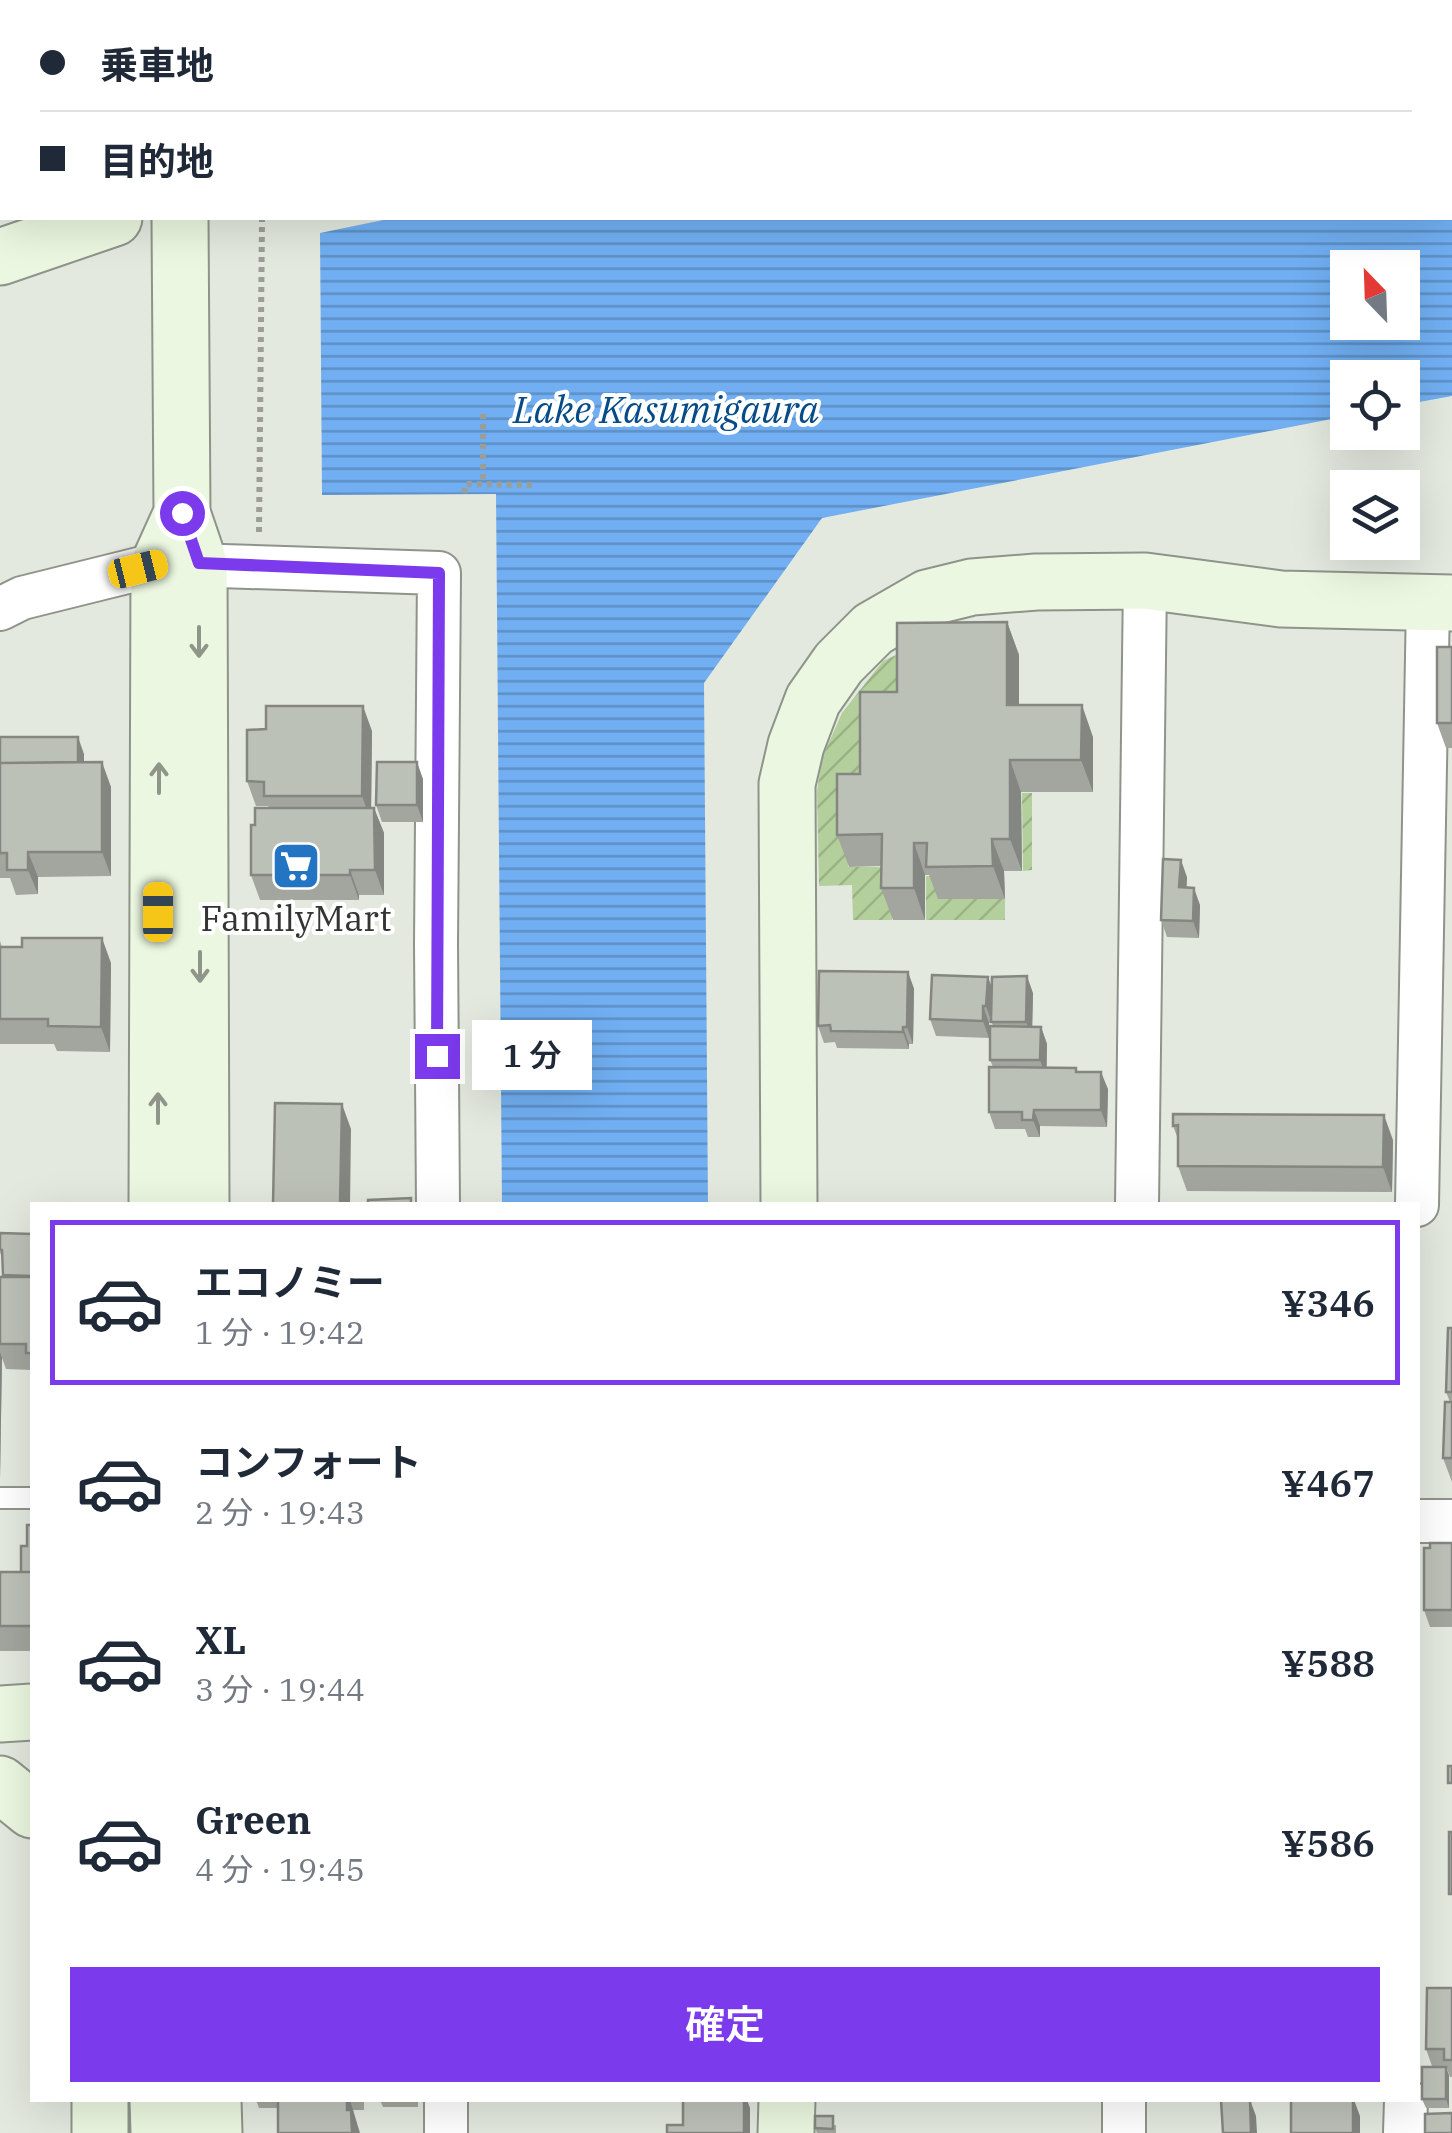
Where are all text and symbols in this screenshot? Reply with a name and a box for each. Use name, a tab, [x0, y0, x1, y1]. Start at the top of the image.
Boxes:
text: 乗車地	[100, 40, 214, 89]
text: 目的地	[100, 136, 214, 185]
north arrow	[1330, 250, 1420, 340]
map controls	[1330, 250, 1420, 560]
button: locate	[1330, 360, 1420, 450]
water label: Lake Kasumigaura	[512, 384, 819, 433]
button: layers	[1330, 470, 1420, 560]
route start	[160, 491, 205, 536]
car	[105, 547, 171, 591]
one-way arrow	[190, 626, 208, 658]
one-way arrow	[150, 763, 168, 796]
supermarket icon: FamilyMart	[270, 840, 322, 892]
car	[143, 882, 173, 942]
place label: FamilyMart	[200, 895, 392, 941]
one-way arrow	[190, 950, 210, 983]
callout: 1 分	[472, 1021, 592, 1091]
route end	[415, 1034, 460, 1079]
text: 1 分	[503, 1034, 561, 1076]
one-way arrow	[148, 1092, 168, 1124]
text: エコノミー	[195, 1257, 385, 1306]
icon: car	[75, 1258, 165, 1348]
text: ¥346	[1281, 1278, 1375, 1327]
text: 1 分 · 19:42	[195, 1311, 365, 1353]
text: コンフォート	[195, 1437, 422, 1486]
icon: car	[75, 1438, 165, 1528]
text: ¥467	[1281, 1458, 1375, 1507]
text: 2 分 · 19:43	[195, 1491, 365, 1533]
text: XL	[195, 1615, 246, 1664]
icon: car	[75, 1618, 165, 1708]
text: ¥588	[1281, 1638, 1375, 1687]
text: 3 分 · 19:44	[195, 1668, 365, 1710]
text: Green	[195, 1795, 311, 1844]
icon: car	[75, 1798, 165, 1888]
text: ¥586	[1281, 1818, 1375, 1867]
text: 4 分 · 19:45	[195, 1848, 365, 1890]
button: 確定	[70, 1967, 1380, 2082]

